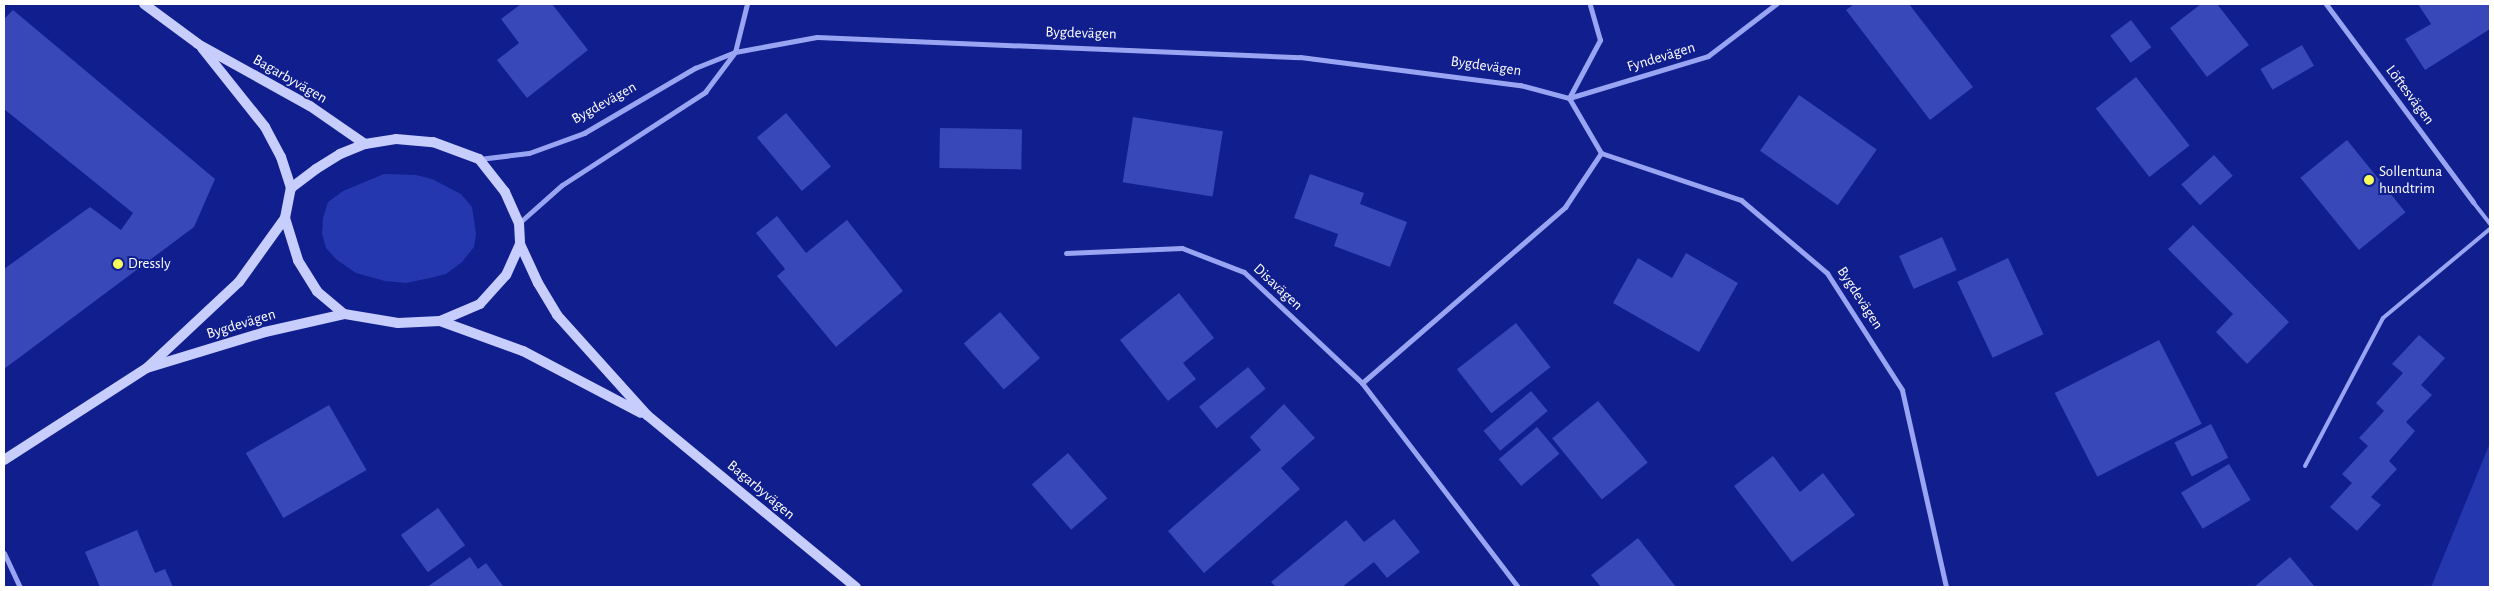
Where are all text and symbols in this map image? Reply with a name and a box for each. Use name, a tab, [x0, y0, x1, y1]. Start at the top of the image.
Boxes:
street label: Bygdevägen	[1045, 23, 1117, 43]
street label: Fyndevägen	[1625, 38, 1697, 76]
street label: Bagarbyvägen	[250, 51, 330, 107]
street label: Bygdevägen	[1450, 52, 1522, 80]
street label: Löftesvägen	[2382, 62, 2438, 128]
street label: Bygdevägen	[569, 78, 639, 128]
place label: Sollentuna hundtrim	[2379, 162, 2442, 197]
marker: Sollentuna hundtrim	[2363, 174, 2375, 186]
place label: Dressly	[128, 255, 171, 273]
marker: Dressly	[112, 258, 124, 270]
street label: Disavägen	[1250, 260, 1306, 314]
street label: Bygdevägen	[1833, 263, 1887, 333]
street label: Bygdevägen	[204, 305, 278, 343]
street label: Bagarbyvägen	[724, 457, 798, 523]

